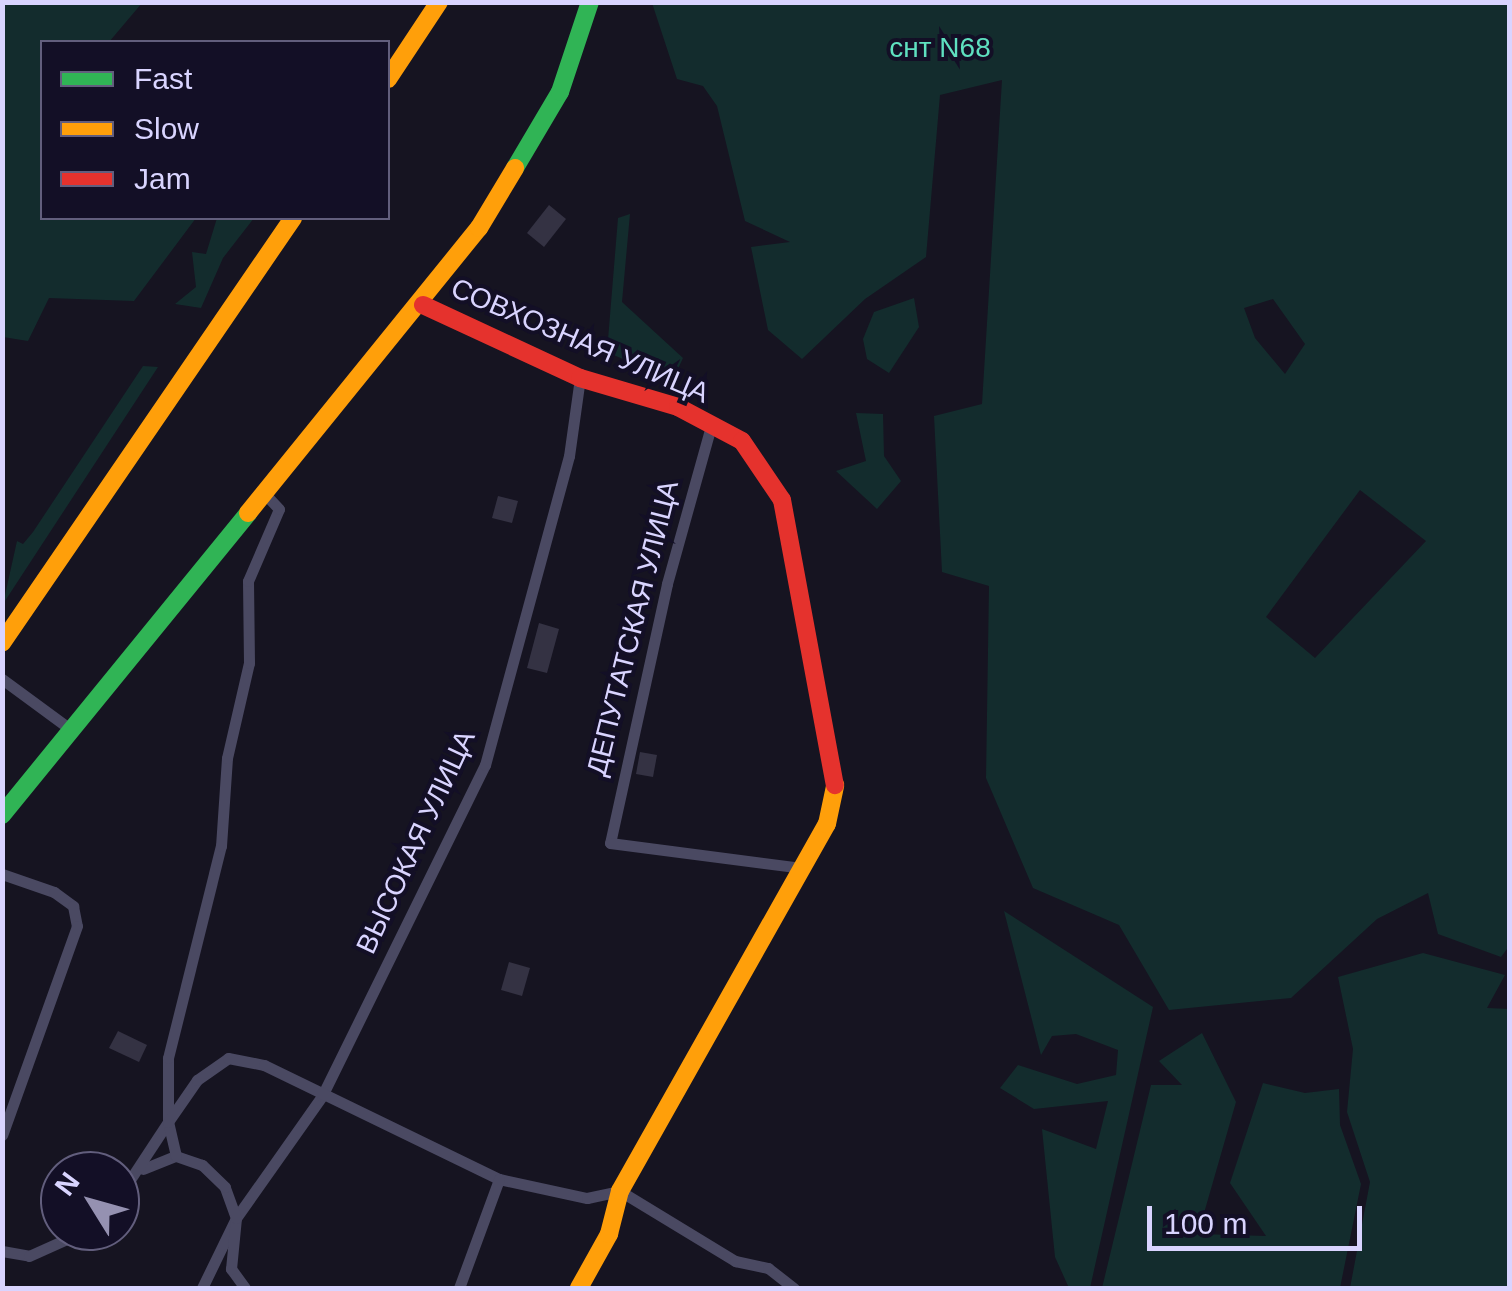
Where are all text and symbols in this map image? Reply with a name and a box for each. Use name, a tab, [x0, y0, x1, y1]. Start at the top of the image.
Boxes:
park label: снт N68	[889, 31, 991, 65]
legend	[40, 40, 390, 220]
text: Fast	[134, 62, 192, 95]
text: Slow	[134, 112, 199, 145]
text: Jam	[134, 162, 191, 195]
street label: СОВХОЗНАЯ УЛИЦА	[446, 271, 714, 411]
street label: ДЕПУТАТСКАЯ УЛИЦА	[580, 477, 686, 779]
street label: ВЫСОКАЯ УЛИЦА	[350, 725, 482, 959]
north arrow	[40, 1151, 140, 1251]
text: N	[49, 1166, 86, 1201]
scale bar	[1152, 1186, 1367, 1248]
text: 100 m	[1164, 1207, 1247, 1240]

